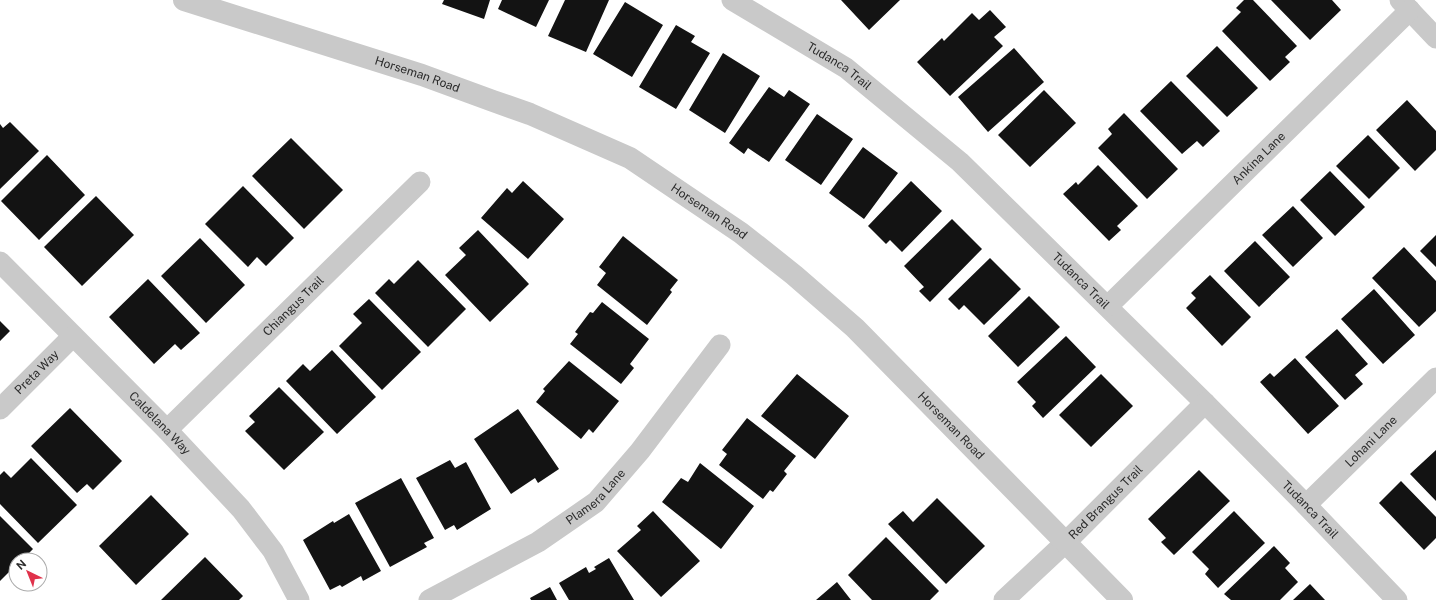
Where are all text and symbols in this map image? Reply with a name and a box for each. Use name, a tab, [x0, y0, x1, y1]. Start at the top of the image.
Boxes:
street label: Tudanca Trail	[805, 39, 874, 93]
street label: Horseman Road	[373, 54, 462, 95]
street label: Ankina Lane	[1229, 129, 1288, 187]
street label: Horseman Road	[668, 181, 750, 242]
street label: Tudanca Trail	[1049, 250, 1113, 312]
street label: Chiangus Trail	[260, 273, 327, 339]
street label: Preta Way	[12, 347, 62, 397]
street label: Caldelana Way	[126, 389, 194, 458]
street label: Horseman Road	[915, 389, 987, 462]
street label: Lohani Lane	[1342, 413, 1400, 470]
street label: Red Brangus Trail	[1066, 462, 1146, 542]
street label: Plamera Lane	[563, 466, 628, 528]
street label: Tudanca Trail	[1279, 478, 1342, 542]
north arrow	[8, 552, 48, 592]
text: N	[14, 557, 28, 572]

